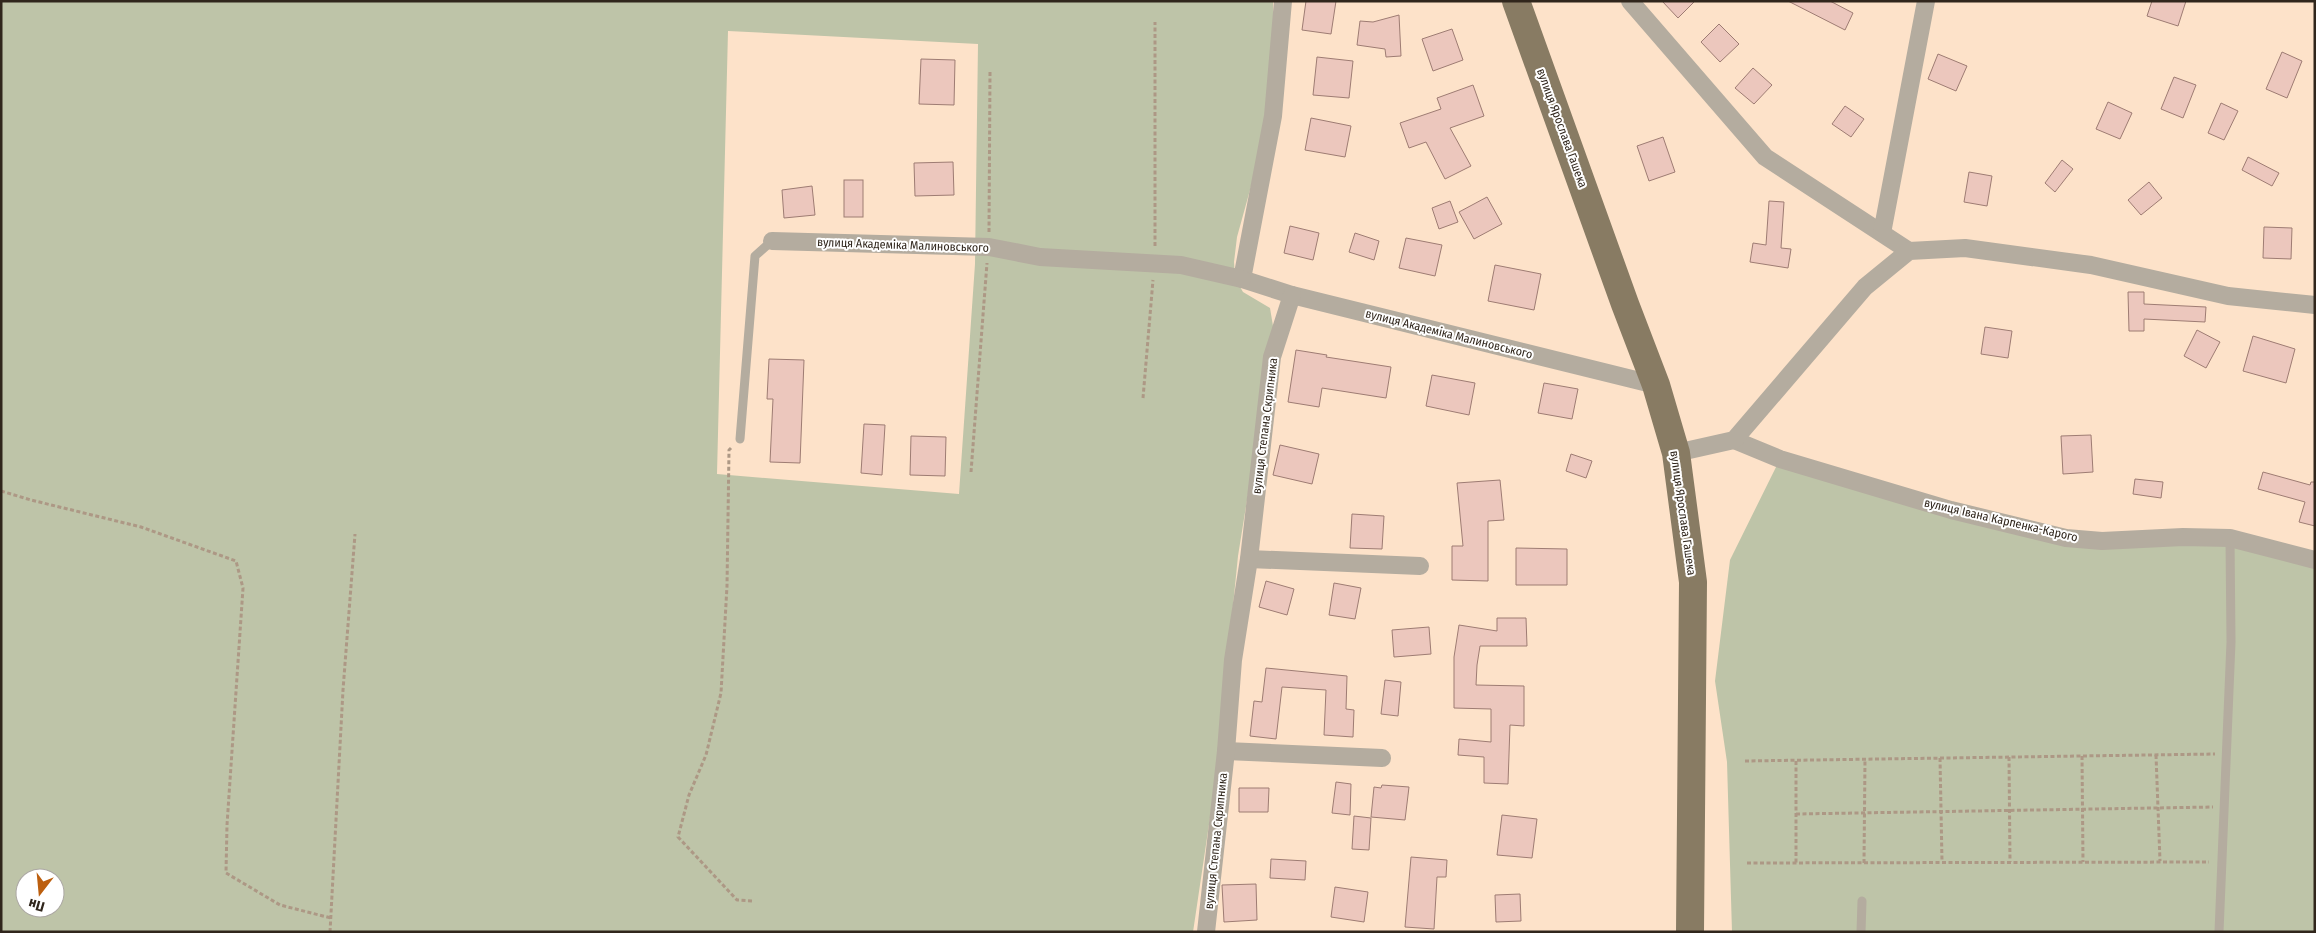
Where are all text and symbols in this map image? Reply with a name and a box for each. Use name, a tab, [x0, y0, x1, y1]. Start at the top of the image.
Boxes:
street label: вулиця Ярослава Гашека	[1534, 66, 1590, 190]
street label: вулиця Академіка Малиновського	[817, 235, 989, 255]
street label: вулиця Академіка Малиновського	[1364, 306, 1534, 362]
street label: вулиця Степана Скрипника	[1250, 357, 1280, 495]
street label: вулиця Ярослава Гашека	[1667, 450, 1699, 576]
street label: вулиця Івана Карпенка-Карого	[1923, 495, 2079, 545]
street label: вулиця Степана Скрипника	[1202, 772, 1230, 910]
north arrow	[15, 868, 65, 918]
text: Пн	[27, 895, 47, 915]

